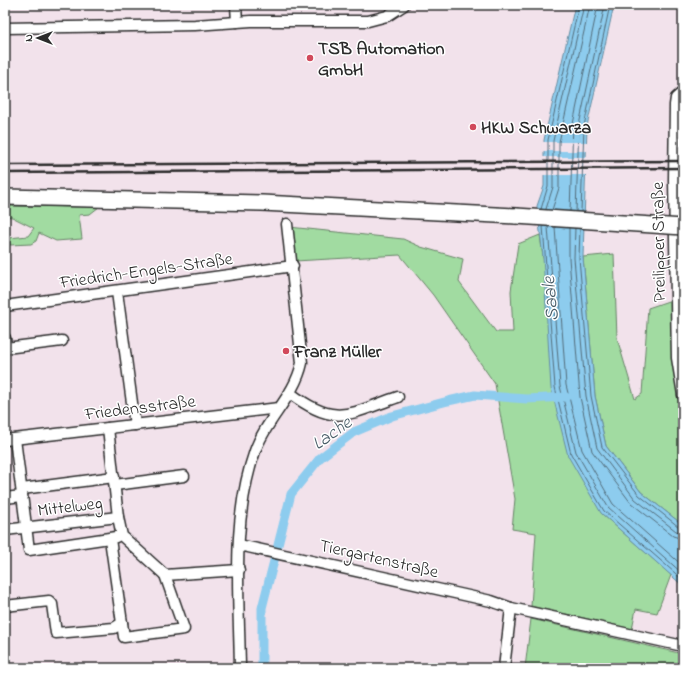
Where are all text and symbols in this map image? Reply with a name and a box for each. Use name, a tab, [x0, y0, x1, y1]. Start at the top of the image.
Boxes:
north arrow	[18, 18, 58, 58]
text: N	[21, 34, 37, 42]
place label: TSB Automation GmbH	[318, 37, 445, 84]
marker: TSB Automation GmbH	[305, 53, 315, 63]
place label: HKW Schwarza	[481, 116, 591, 142]
marker: HKW Schwarza	[468, 122, 478, 132]
street label: Preilipper Straße	[646, 181, 674, 302]
street label: Friedrich-Engels-Straße	[57, 247, 236, 298]
water label: Saale	[536, 274, 567, 322]
place label: Franz Müller	[293, 340, 382, 366]
marker: Franz Müller	[281, 346, 291, 356]
street label: Friedensstraße	[82, 389, 198, 429]
water label: Lache	[307, 410, 359, 458]
street label: Mittelweg	[36, 491, 104, 526]
street label: Tiergartenstraße	[316, 534, 442, 587]

